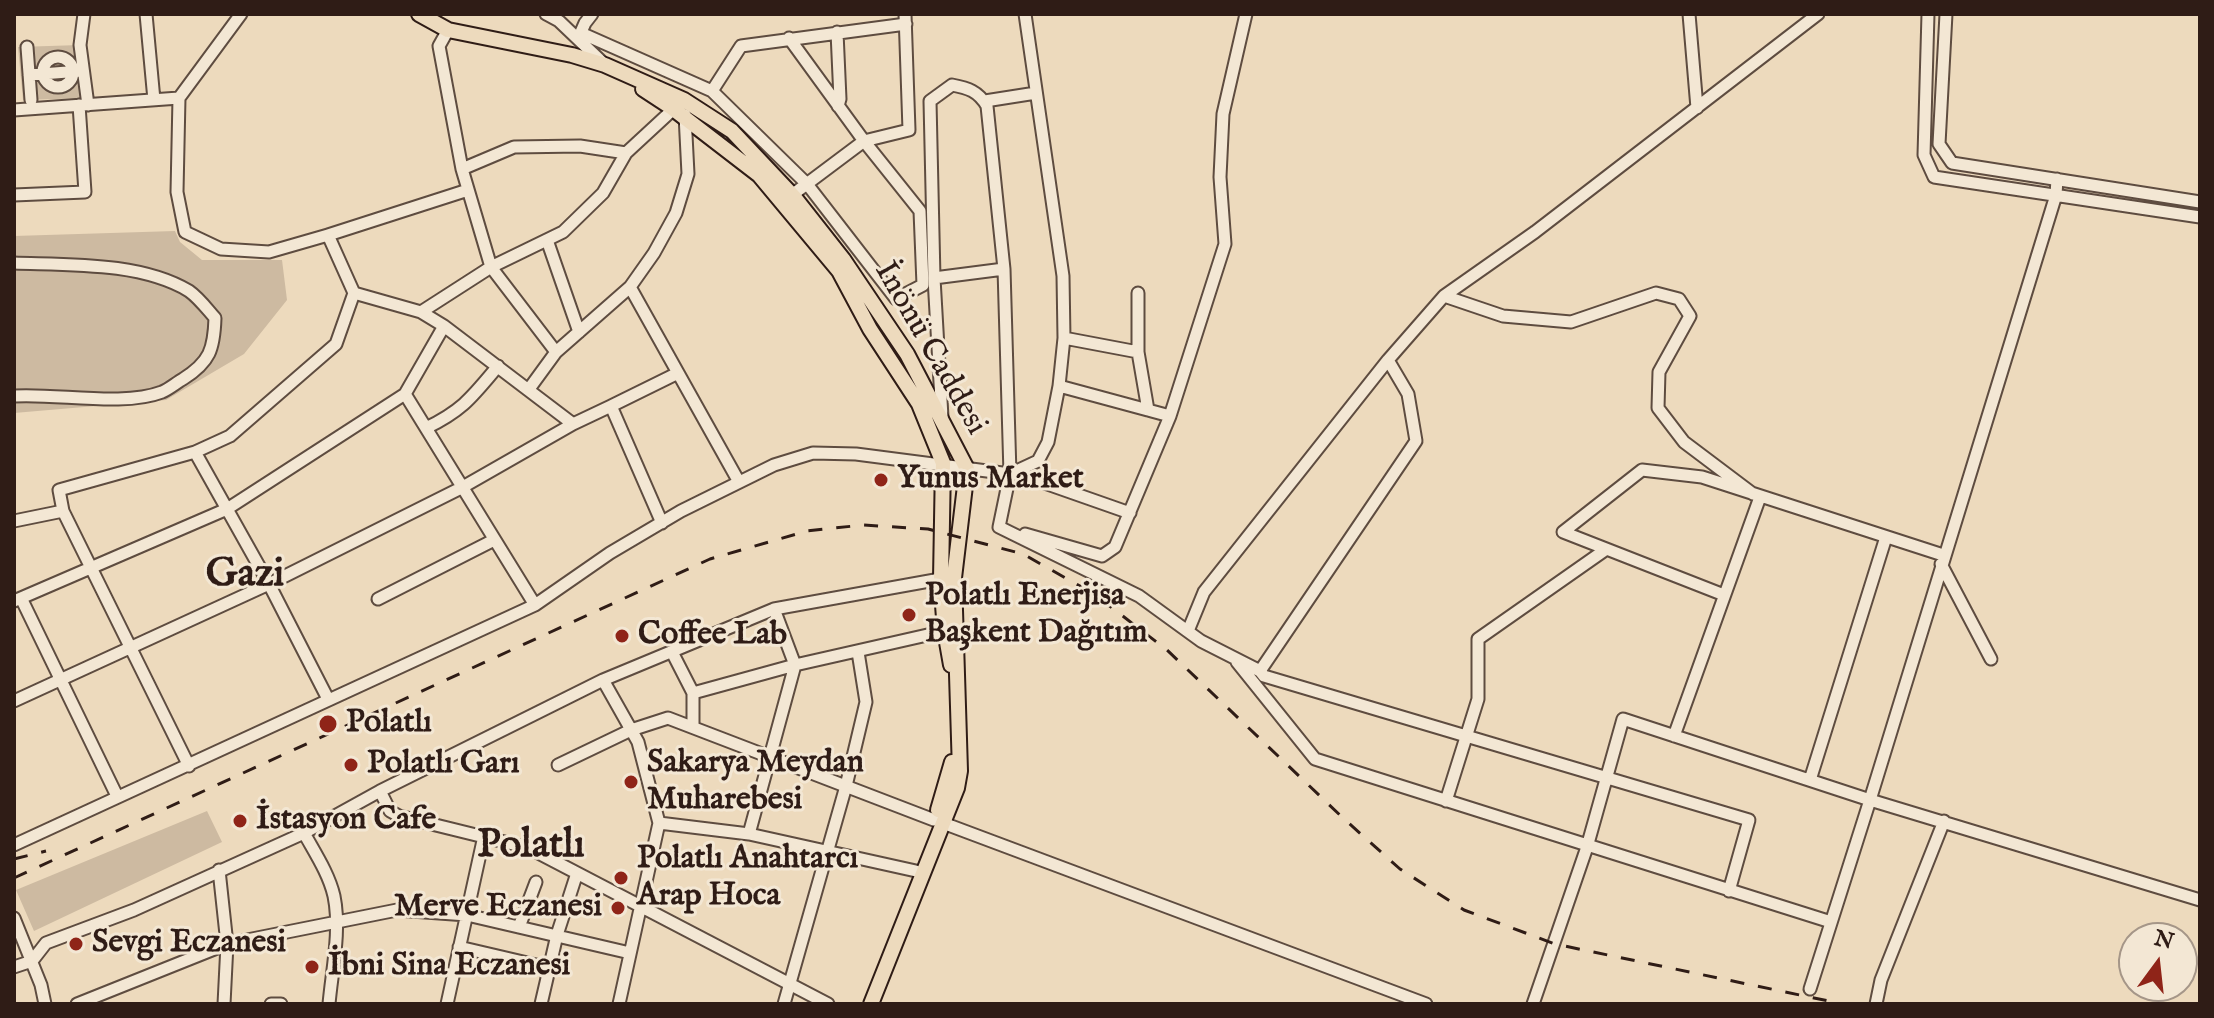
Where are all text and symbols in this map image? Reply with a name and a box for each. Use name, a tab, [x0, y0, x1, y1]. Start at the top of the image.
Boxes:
street label: İnönü Caddesi	[864, 256, 994, 442]
place label: Yunus Market	[897, 461, 1084, 499]
marker: Yunus Market	[872, 471, 890, 489]
district label: Gazi	[206, 553, 284, 601]
place label: Polatlı Enerjisa Başkent Dağıtım	[925, 578, 1147, 653]
marker: Polatlı Enerjisa Başkent Dağıtım	[900, 606, 918, 624]
place label: Coffee Lab	[638, 617, 787, 655]
marker: Coffee Lab	[613, 627, 631, 645]
place label: Polatlı	[346, 705, 432, 743]
marker: Polatlı	[317, 713, 339, 735]
place label: Sakarya Meydan Muharebesi	[647, 745, 864, 820]
place label: Polatlı Garı	[367, 746, 519, 784]
marker: Polatlı Garı	[342, 756, 360, 774]
marker: Sakarya Meydan Muharebesi	[622, 773, 640, 791]
place label: İstasyon Cafe	[256, 802, 436, 840]
marker: İstasyon Cafe	[231, 812, 249, 830]
district label: Polatlı	[477, 824, 585, 872]
place label: Polatlı Anahtarcı Arap Hoca	[637, 841, 858, 916]
marker: Polatlı Anahtarcı Arap Hoca	[612, 869, 630, 887]
place label: Merve Eczanesi	[394, 889, 602, 927]
marker: Merve Eczanesi	[609, 899, 627, 917]
north arrow	[2118, 922, 2198, 1002]
place label: Sevgi Eczanesi	[92, 925, 286, 963]
text: N	[2151, 925, 2177, 957]
marker: Sevgi Eczanesi	[67, 935, 85, 953]
place label: İbni Sina Eczanesi	[328, 948, 570, 986]
marker: İbni Sina Eczanesi	[303, 958, 321, 976]

